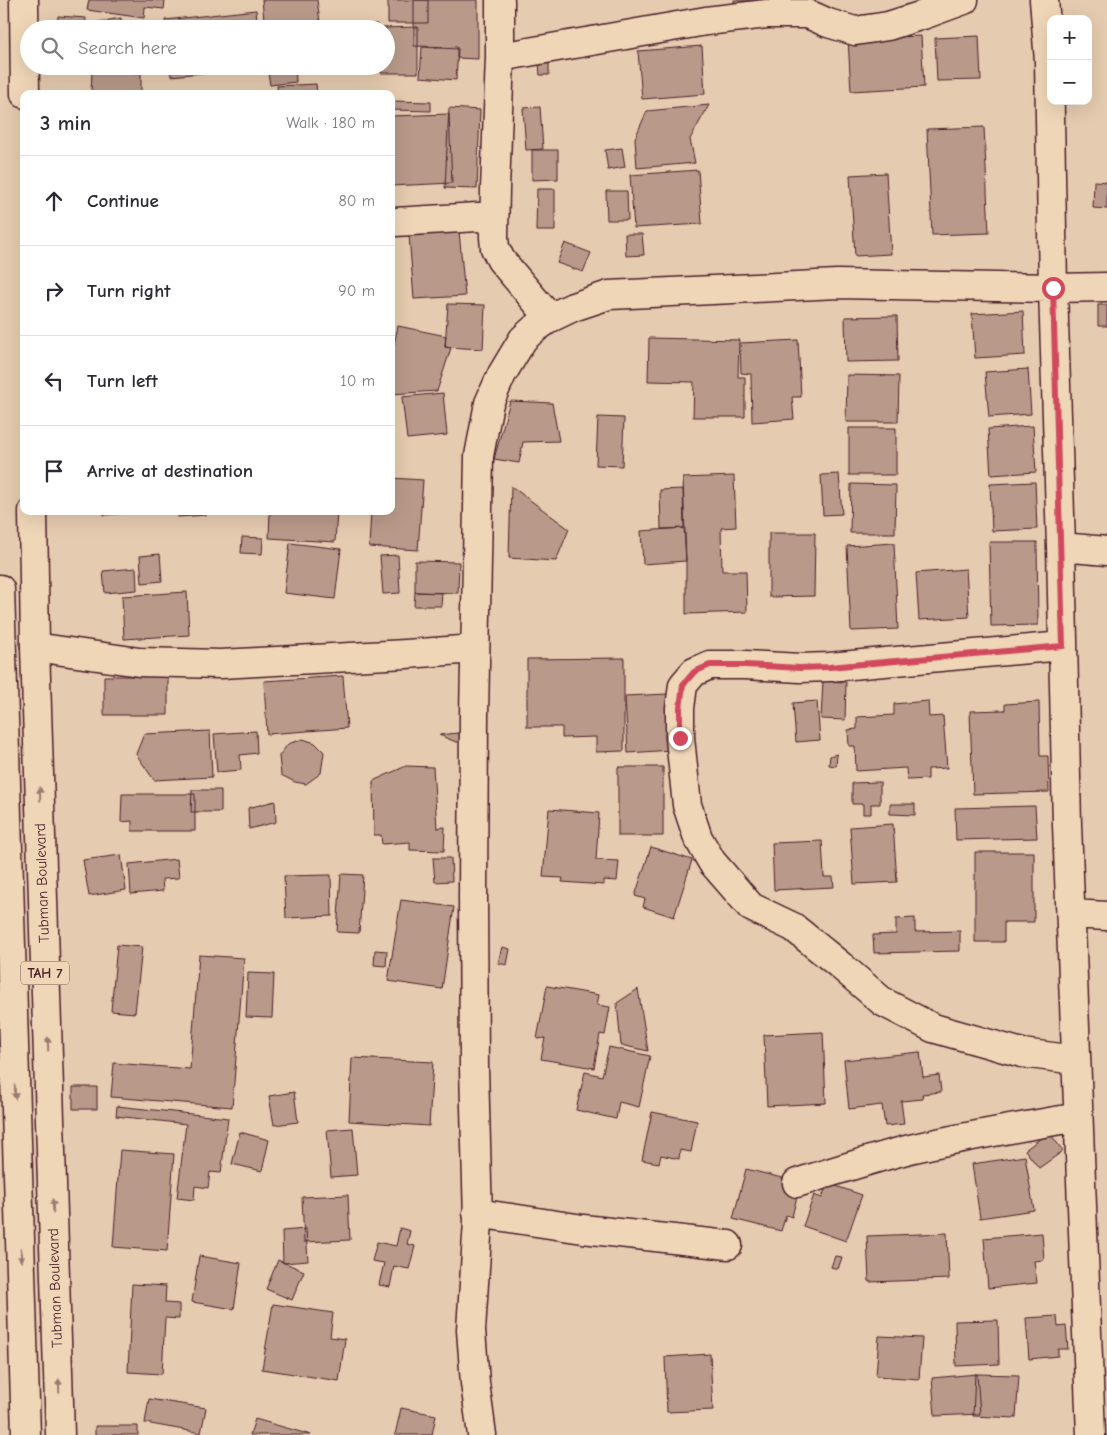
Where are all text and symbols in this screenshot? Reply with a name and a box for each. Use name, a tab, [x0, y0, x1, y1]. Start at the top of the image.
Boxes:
map controls	[1047, 15, 1092, 105]
button: +	[1047, 15, 1092, 60]
search box	[20, 20, 395, 75]
icon: search	[38, 34, 66, 62]
text: Search here	[78, 37, 177, 59]
button: −	[1047, 60, 1092, 105]
text: 3 min	[40, 111, 91, 135]
text: Walk · 180 m	[286, 114, 375, 132]
icon: ahead	[40, 187, 68, 215]
text: Continue	[87, 190, 159, 212]
text: 80 m	[338, 192, 375, 210]
icon: right	[40, 277, 68, 305]
route start	[1042, 277, 1065, 300]
text: Turn right	[87, 280, 171, 302]
text: 90 m	[338, 282, 375, 300]
icon: left	[40, 367, 68, 395]
text: Turn left	[87, 370, 158, 392]
text: 10 m	[340, 372, 375, 390]
icon: arrive	[40, 457, 68, 485]
text: Arrive at destination	[87, 460, 253, 482]
route end	[669, 727, 692, 750]
one-way arrow	[35, 786, 43, 802]
street label: Tubman Boulevard	[31, 823, 53, 943]
road number: TAH 7	[21, 961, 69, 984]
one-way arrow	[43, 1036, 51, 1052]
one-way arrow	[12, 1085, 20, 1101]
one-way arrow	[49, 1198, 57, 1214]
street label: Tubman Boulevard	[44, 1228, 66, 1348]
one-way arrow	[17, 1247, 25, 1263]
one-way arrow	[54, 1378, 62, 1394]

